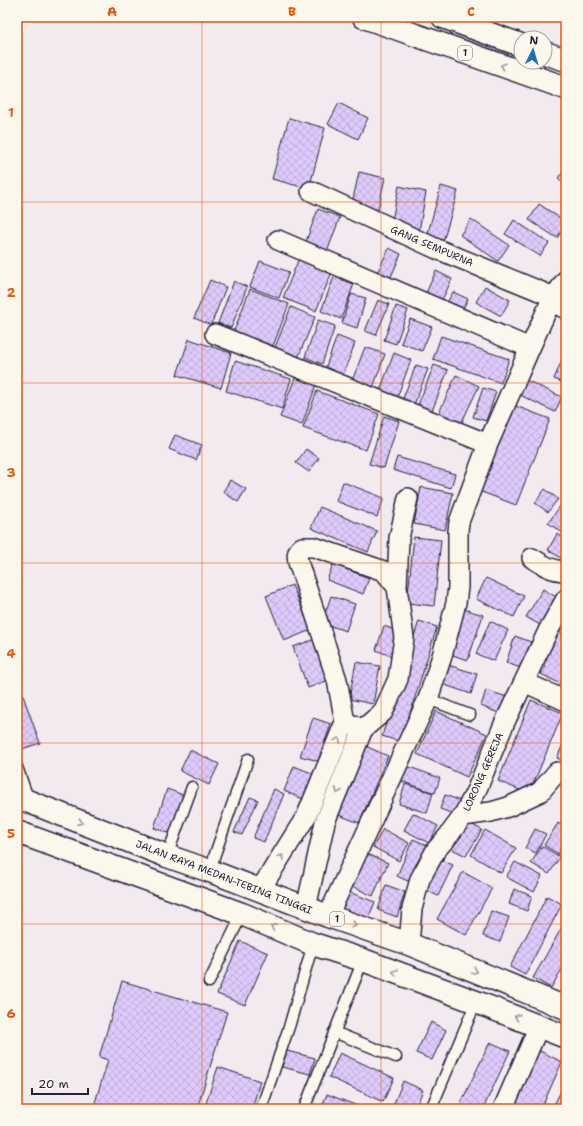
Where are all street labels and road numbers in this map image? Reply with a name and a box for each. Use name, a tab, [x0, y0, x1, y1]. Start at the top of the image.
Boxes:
road number: 1	[458, 46, 472, 60]
street label: GANG SEMPURNA	[389, 223, 475, 269]
street label: LORONG GEREJA	[460, 731, 506, 813]
street label: JALAN RAYA MEDAN-TEBING TINGGI	[134, 837, 315, 917]
road number: 1	[330, 912, 344, 926]

